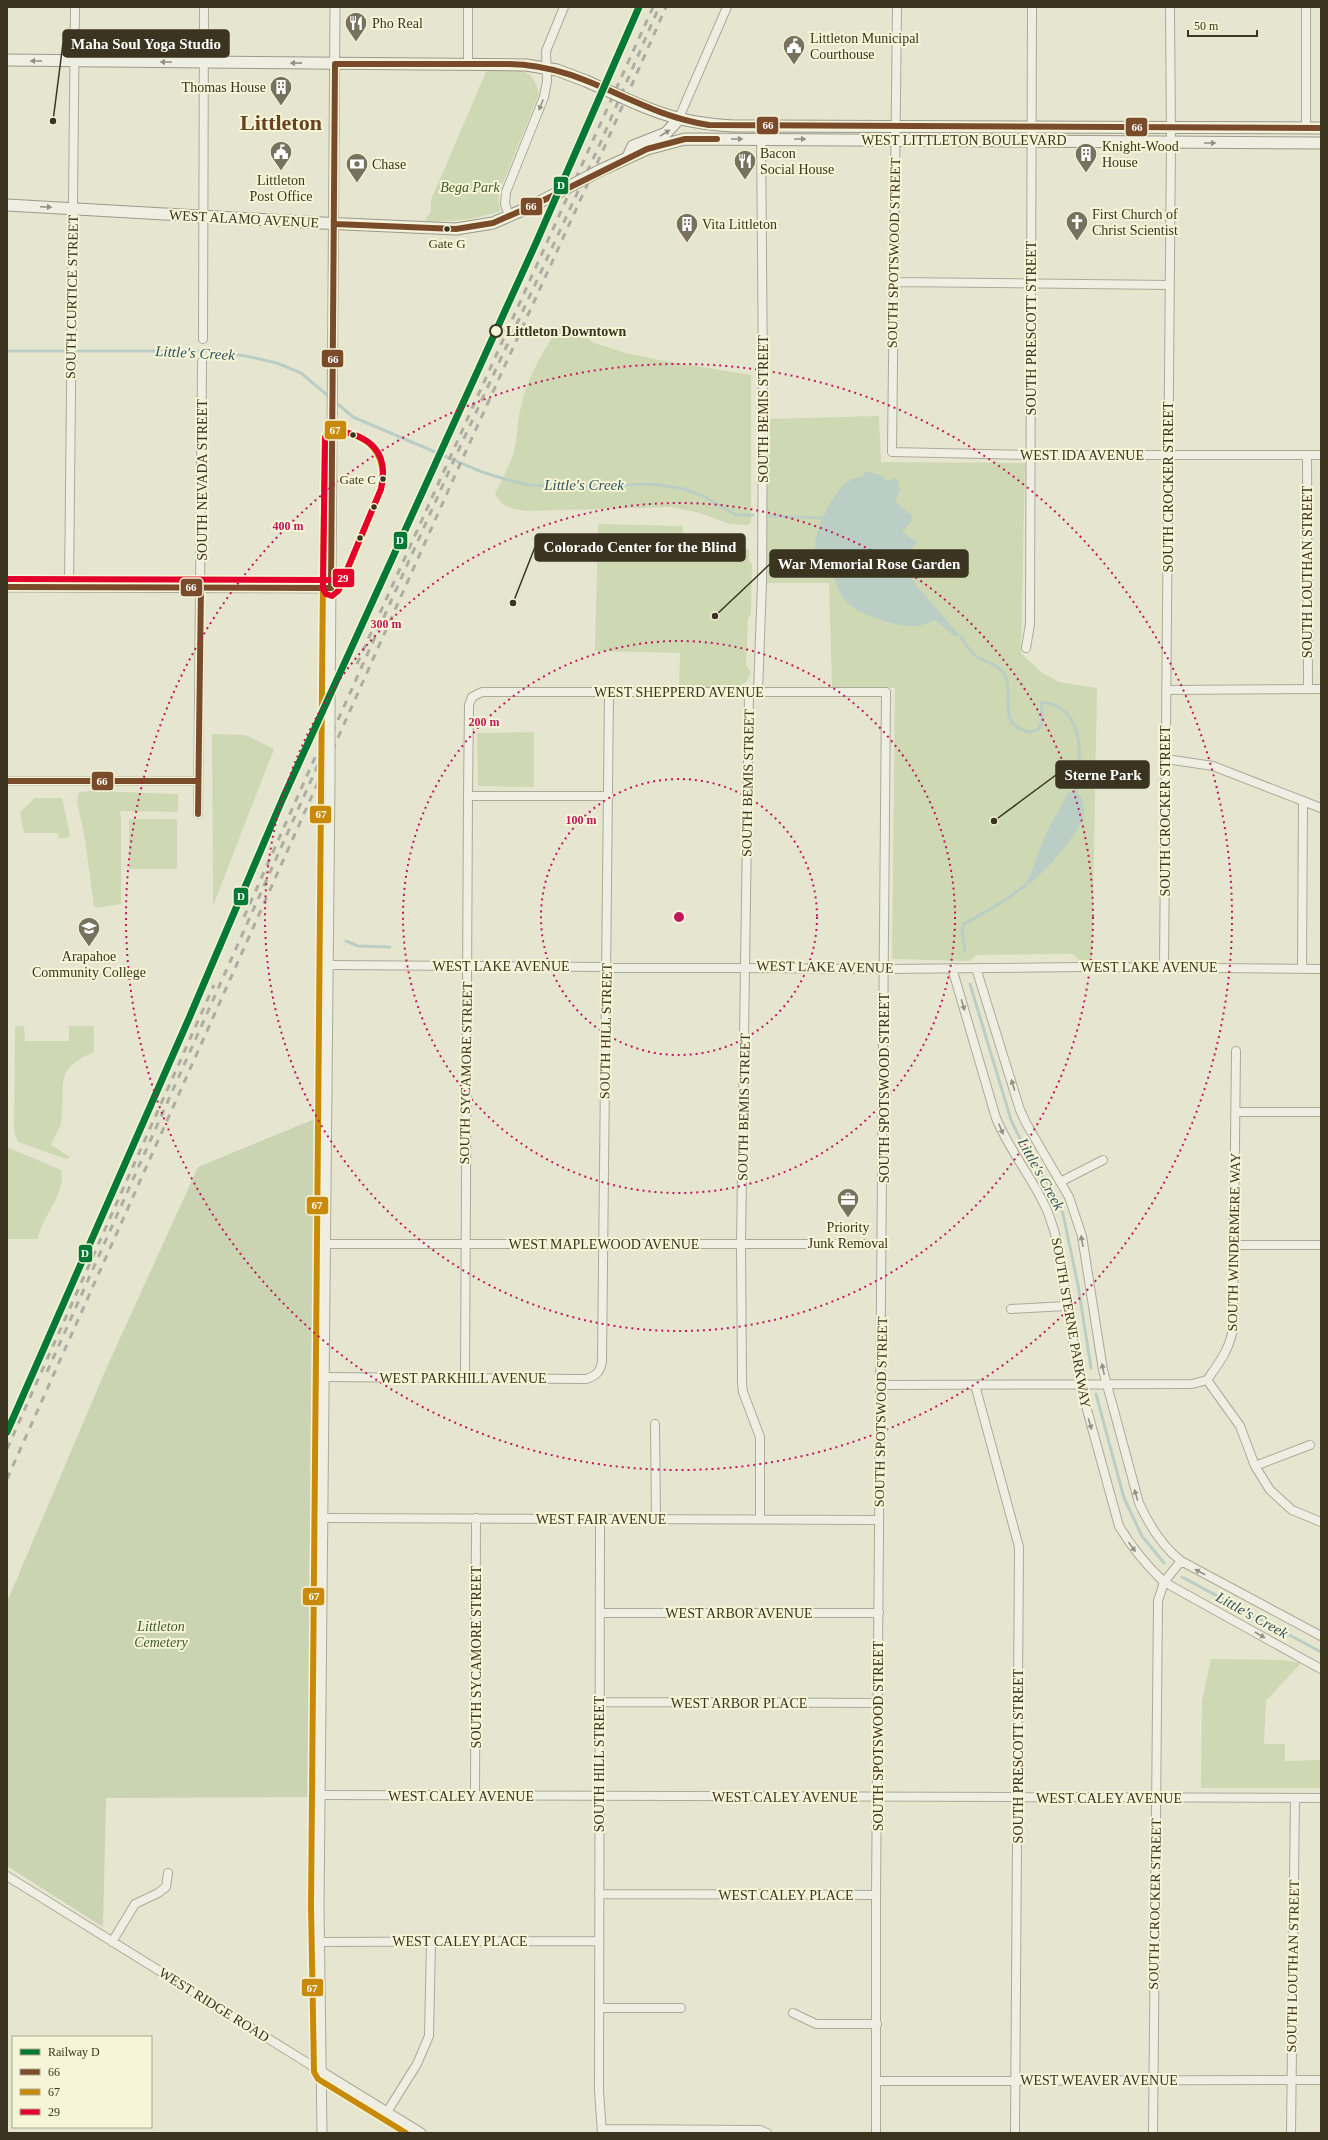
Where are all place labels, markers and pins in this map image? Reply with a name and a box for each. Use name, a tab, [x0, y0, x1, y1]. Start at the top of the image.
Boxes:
restaurant icon: Pho Real	[343, 10, 369, 43]
place label: Pho Real	[372, 16, 423, 31]
callout: Maha Soul Yoga Studio	[63, 30, 229, 57]
place label: Littleton Municipal Courthouse	[810, 31, 919, 62]
public building icon: Littleton Municipal Courthouse	[781, 33, 807, 66]
building icon: Thomas House	[268, 74, 294, 107]
place label: Thomas House	[182, 80, 266, 95]
public building icon: Littleton Post Office	[268, 139, 294, 172]
place label: Knight-Wood House	[1102, 139, 1179, 170]
building icon: Knight-Wood House	[1073, 141, 1099, 174]
place label: Bacon Social House	[760, 146, 834, 177]
restaurant icon: Bacon Social House	[732, 148, 758, 181]
bank icon: Chase	[344, 151, 370, 184]
place label: Chase	[372, 157, 406, 172]
place label: Littleton Post Office	[249, 173, 313, 204]
place label: First Church of Christ Scientist	[1092, 207, 1178, 238]
church icon: First Church of Christ Scientist	[1064, 209, 1090, 242]
building icon: Vita Littleton	[674, 211, 700, 244]
place label: Vita Littleton	[702, 217, 777, 232]
marker: Gate G	[442, 224, 452, 234]
place label: Gate G	[428, 236, 466, 251]
marker: Littleton Downtown	[489, 324, 503, 338]
place label: Littleton Downtown	[506, 324, 626, 339]
unlabelled marker	[348, 430, 358, 440]
place label: Gate C	[340, 472, 376, 487]
marker: Gate C	[378, 474, 388, 484]
unlabelled marker	[369, 502, 379, 512]
unlabelled marker	[355, 533, 365, 543]
callout: Colorado Center for the Blind	[535, 534, 745, 561]
callout: War Memorial Rose Garden	[770, 550, 968, 577]
callout: Sterne Park	[1056, 761, 1149, 788]
centre of rings	[672, 910, 686, 924]
school or university icon: Arapahoe Community College	[76, 915, 102, 948]
place label: Arapahoe Community College	[32, 949, 146, 980]
office icon: Priority Junk Removal	[835, 1186, 861, 1219]
place label: Priority Junk Removal	[808, 1220, 888, 1251]

